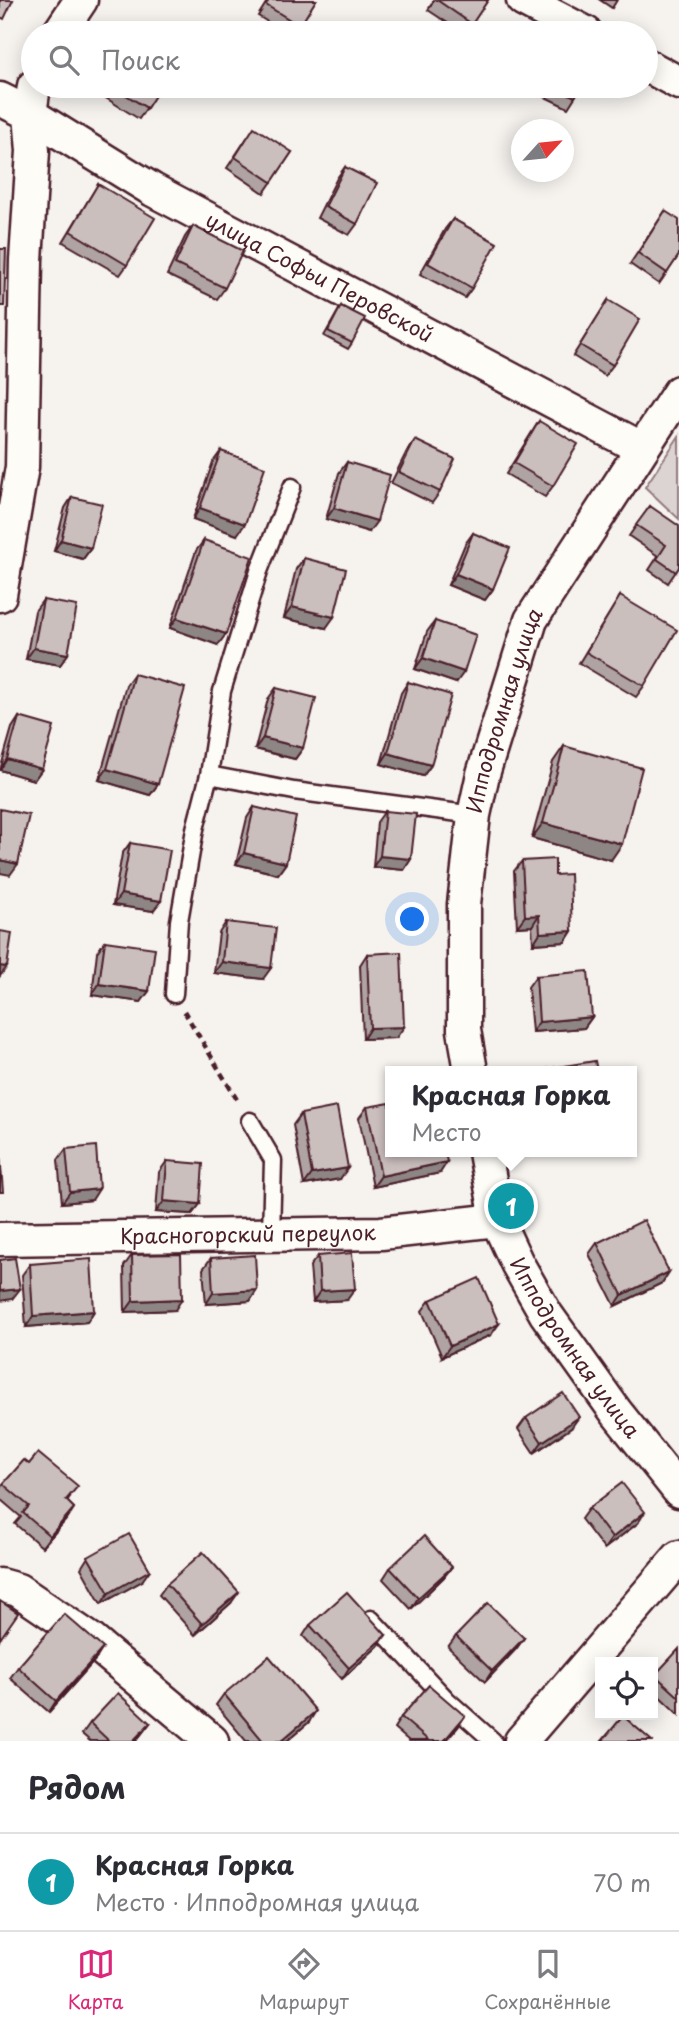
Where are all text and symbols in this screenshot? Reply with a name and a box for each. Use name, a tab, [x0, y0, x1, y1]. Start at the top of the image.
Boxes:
search box	[21, 21, 658, 98]
text: Поиск	[101, 40, 180, 79]
icon: search	[45, 41, 83, 79]
north arrow	[511, 119, 574, 182]
street label: улица Софьи Перовской	[200, 203, 440, 349]
street label: Ипподромная улица	[457, 599, 550, 816]
your location	[395, 902, 429, 936]
popup	[385, 1066, 637, 1157]
text: Красная Горка	[411, 1075, 611, 1114]
text: Место	[411, 1114, 481, 1149]
pin: 1	[488, 1180, 534, 1232]
street label: Красногорский переулок	[120, 1215, 377, 1251]
street label: Ипподромная улица	[503, 1251, 649, 1445]
map controls	[595, 1657, 658, 1720]
button: locate	[595, 1657, 658, 1720]
text: Рядом	[28, 1764, 126, 1809]
text: Красная Горка	[95, 1845, 294, 1884]
text: 1	[46, 1865, 57, 1900]
text: 70 m	[593, 1865, 651, 1900]
text: Место · Ипподромная улица	[95, 1884, 419, 1919]
tab: Карта	[68, 1945, 124, 2015]
tab: Маршрут	[259, 1945, 349, 2015]
tab: Сохранённые	[484, 1945, 611, 2015]

